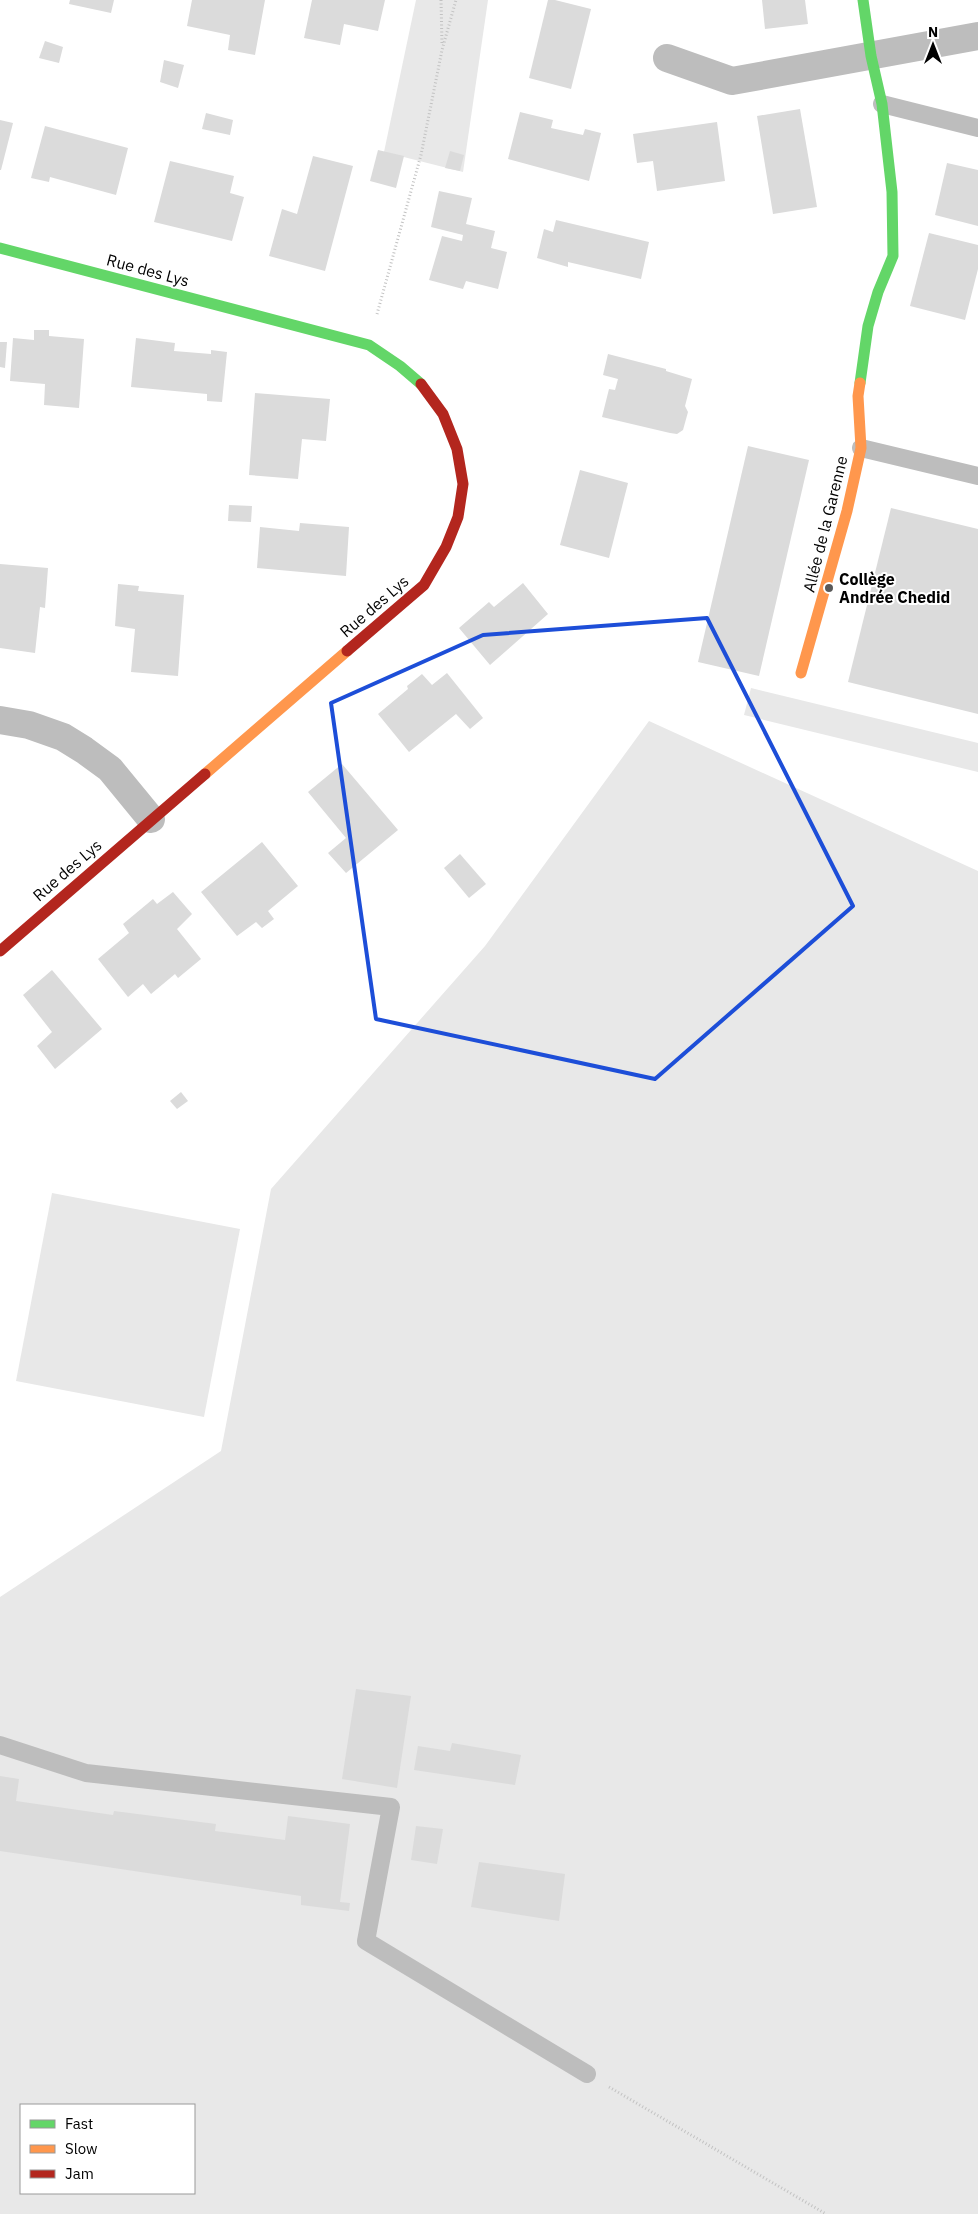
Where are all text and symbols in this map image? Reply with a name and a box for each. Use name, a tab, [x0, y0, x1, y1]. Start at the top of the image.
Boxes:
north arrow	[908, 20, 958, 70]
text: N	[928, 23, 938, 41]
street label: Rue des Lys	[105, 249, 191, 291]
street label: Allée de la Garenne	[798, 453, 852, 594]
place label: Collège Andrée Chedid	[839, 569, 950, 607]
street label: Rue des Lys	[336, 571, 412, 641]
marker: Collège Andrée Chedid	[823, 582, 835, 594]
street label: Rue des Lys	[29, 835, 105, 905]
legend	[20, 2104, 195, 2194]
text: Fast	[65, 2114, 93, 2133]
text: Slow	[65, 2139, 98, 2158]
text: Jam	[65, 2164, 94, 2183]

